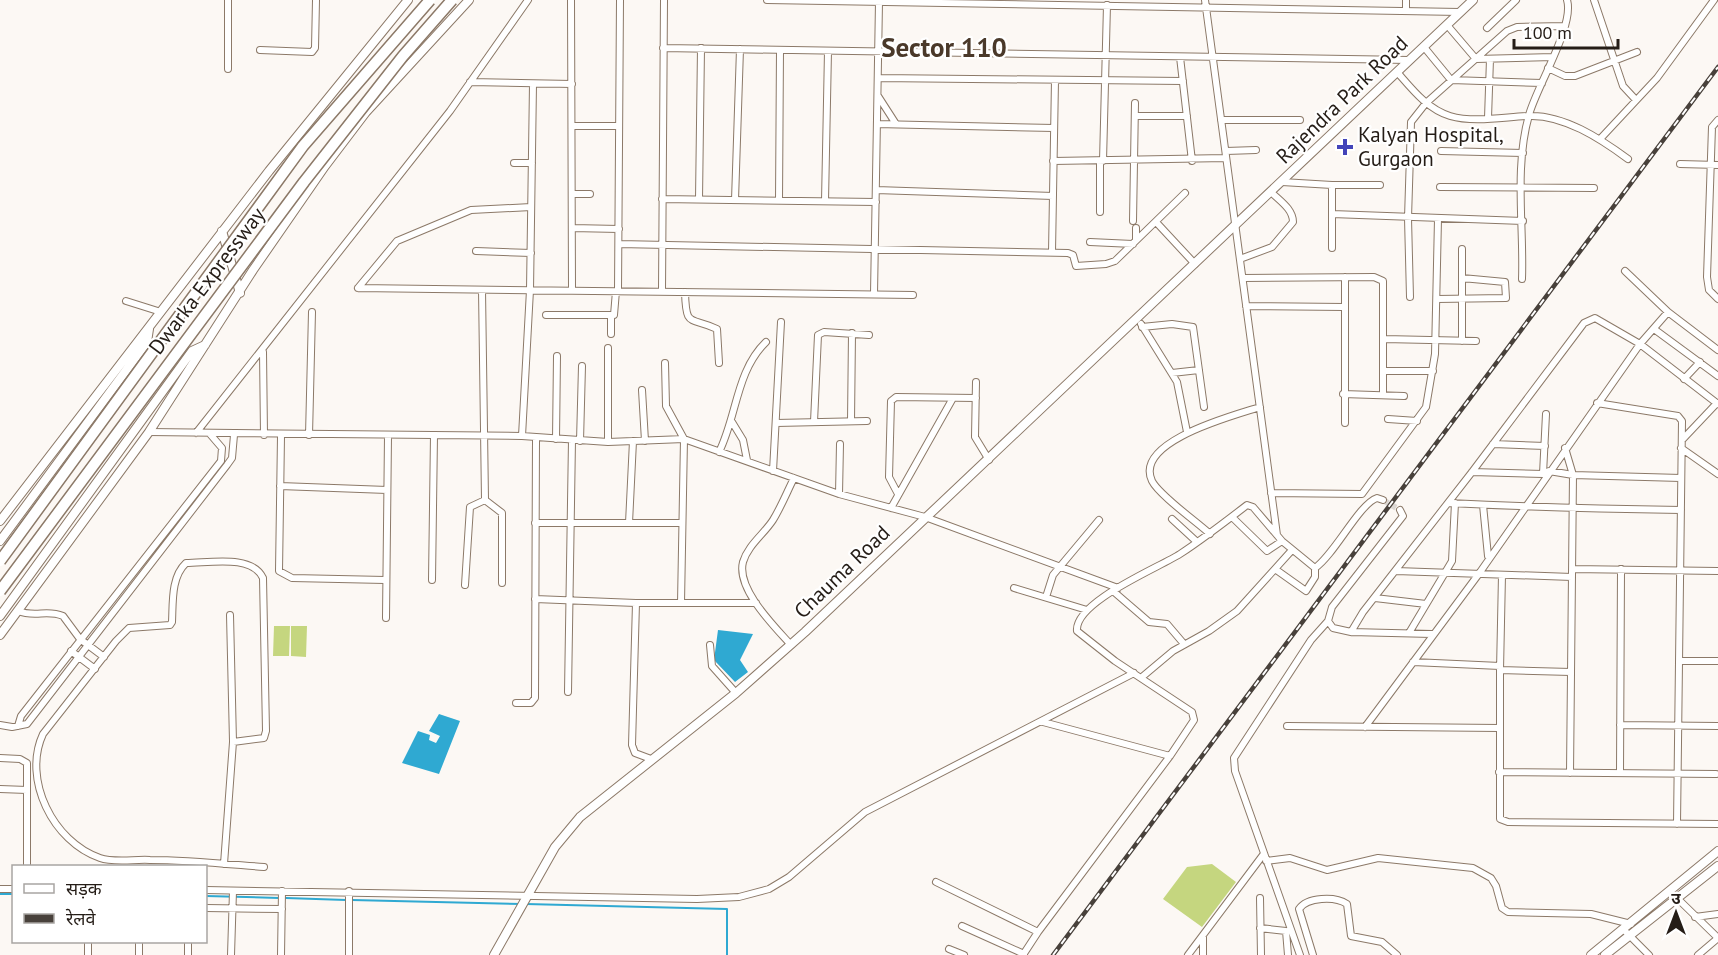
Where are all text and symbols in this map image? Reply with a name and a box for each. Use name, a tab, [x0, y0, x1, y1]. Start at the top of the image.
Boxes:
scale bar	[1514, 12, 1618, 50]
text: 100 m	[1523, 21, 1572, 44]
district label: Sector 110	[881, 30, 1007, 64]
street label: Rajendra Park Road	[1270, 30, 1413, 169]
place label: Kalyan Hospital, Gurgaon	[1358, 121, 1504, 172]
marker: Kalyan Hospital, Gurgaon	[1336, 138, 1354, 156]
street label: Dwarka Expressway	[142, 202, 271, 360]
street label: Chauma Road	[788, 519, 895, 624]
legend	[12, 865, 207, 943]
text: सड़क	[66, 877, 103, 900]
north arrow	[1646, 883, 1706, 943]
text: उ	[1671, 888, 1681, 908]
text: रेलवे	[65, 907, 97, 930]

